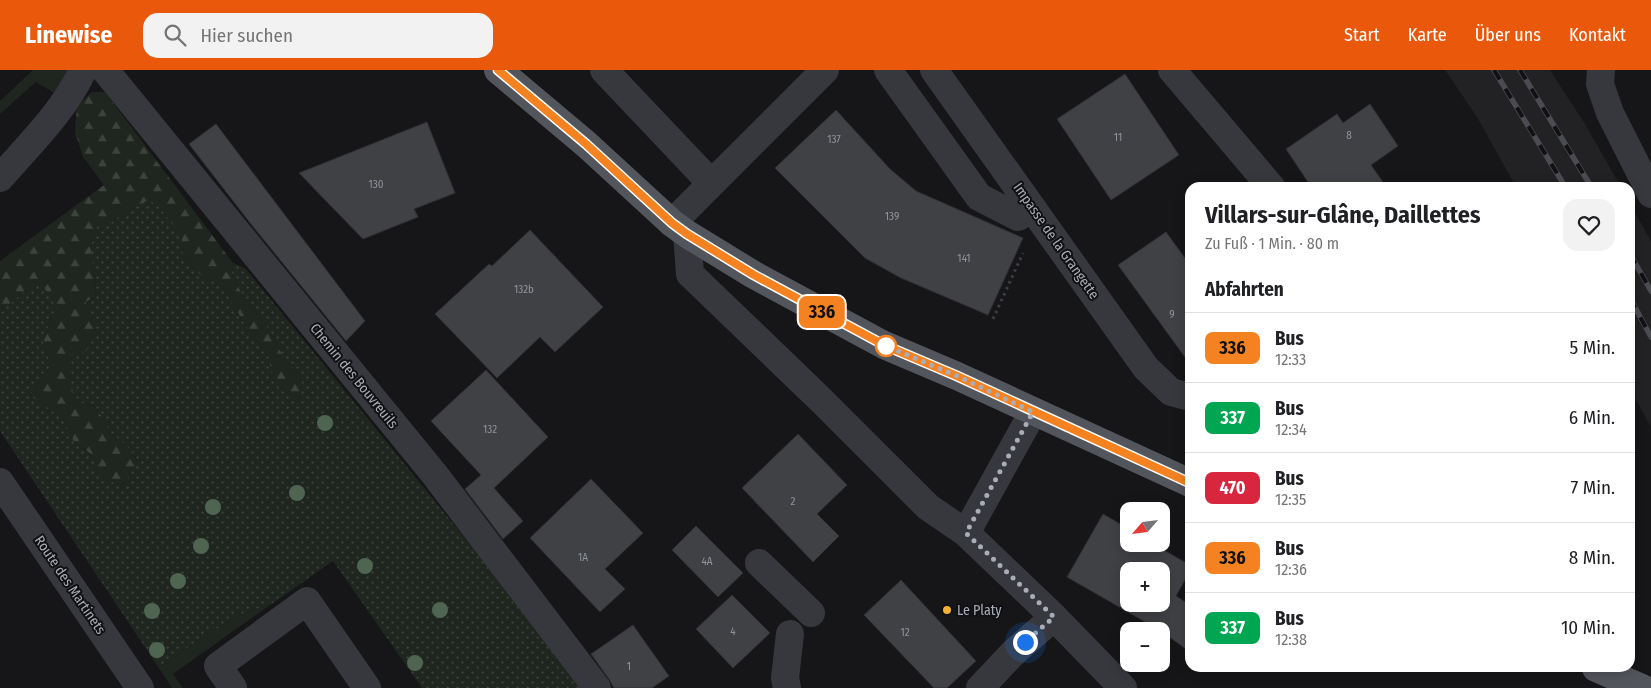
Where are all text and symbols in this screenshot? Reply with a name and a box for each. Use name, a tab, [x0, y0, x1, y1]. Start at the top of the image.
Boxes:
search box	[143, 13, 493, 58]
text: Linewise	[25, 21, 113, 49]
icon: search	[161, 21, 189, 49]
text: Hier suchen	[201, 24, 293, 47]
text: Start	[1344, 24, 1380, 46]
text: Karte	[1408, 24, 1447, 46]
text: Über uns	[1475, 24, 1541, 46]
text: Kontakt	[1569, 24, 1626, 46]
house number: 8	[1346, 129, 1352, 142]
house number: 11	[1114, 131, 1122, 144]
house number: 137	[827, 133, 841, 146]
house number: 130	[369, 178, 384, 191]
street label: Impasse de la Grangette	[1009, 180, 1103, 302]
button: heart	[1563, 199, 1615, 251]
text: Villars-sur-Glâne, Daillettes	[1205, 201, 1481, 229]
house number: 139	[885, 210, 899, 223]
text: Zu Fuß · 1 Min. · 80 m	[1205, 234, 1339, 253]
house number: 141	[957, 252, 971, 265]
text: Abfahrten	[1205, 278, 1284, 301]
house number: 132b	[514, 283, 534, 296]
line badge: 336	[793, 296, 851, 328]
text: 336	[809, 301, 835, 323]
house number: 9	[1169, 308, 1175, 321]
street label: Chemin des Bouvreuils	[306, 320, 402, 432]
text: Bus	[1275, 327, 1304, 350]
unlabelled marker	[875, 335, 897, 357]
text: 5 Min.	[1569, 336, 1615, 359]
text: 336	[1219, 337, 1246, 359]
text: 12:33	[1275, 350, 1306, 369]
text: Bus	[1275, 397, 1304, 420]
text: 6 Min.	[1569, 406, 1615, 429]
text: 337	[1220, 407, 1245, 429]
text: 12:34	[1275, 420, 1307, 439]
house number: 132	[483, 423, 497, 436]
text: Bus	[1275, 467, 1304, 490]
text: 7 Min.	[1571, 476, 1615, 499]
text: 470	[1219, 477, 1246, 499]
text: 12:35	[1275, 490, 1306, 509]
house number: 2	[791, 495, 796, 508]
north arrow	[1120, 502, 1170, 552]
map controls	[1120, 502, 1170, 672]
street label: Route des Martinets	[31, 533, 109, 637]
text: Bus	[1275, 537, 1304, 560]
text: 8 Min.	[1569, 546, 1615, 569]
text: 336	[1219, 547, 1246, 569]
house number: 1A	[578, 551, 588, 564]
house number: 4A	[701, 555, 713, 568]
text: 12:36	[1275, 560, 1307, 579]
button: +	[1120, 562, 1170, 612]
place label: Le Platy	[957, 602, 1002, 619]
marker: Le Platy	[941, 604, 953, 616]
text: Bus	[1275, 607, 1304, 630]
text: 10 Min.	[1561, 616, 1615, 639]
text: 337	[1220, 617, 1245, 639]
button: −	[1120, 622, 1170, 672]
house number: 4	[730, 625, 736, 638]
house number: 12	[900, 626, 910, 639]
your location	[1013, 630, 1038, 655]
text: 12:38	[1275, 630, 1307, 649]
house number: 1	[627, 660, 631, 673]

